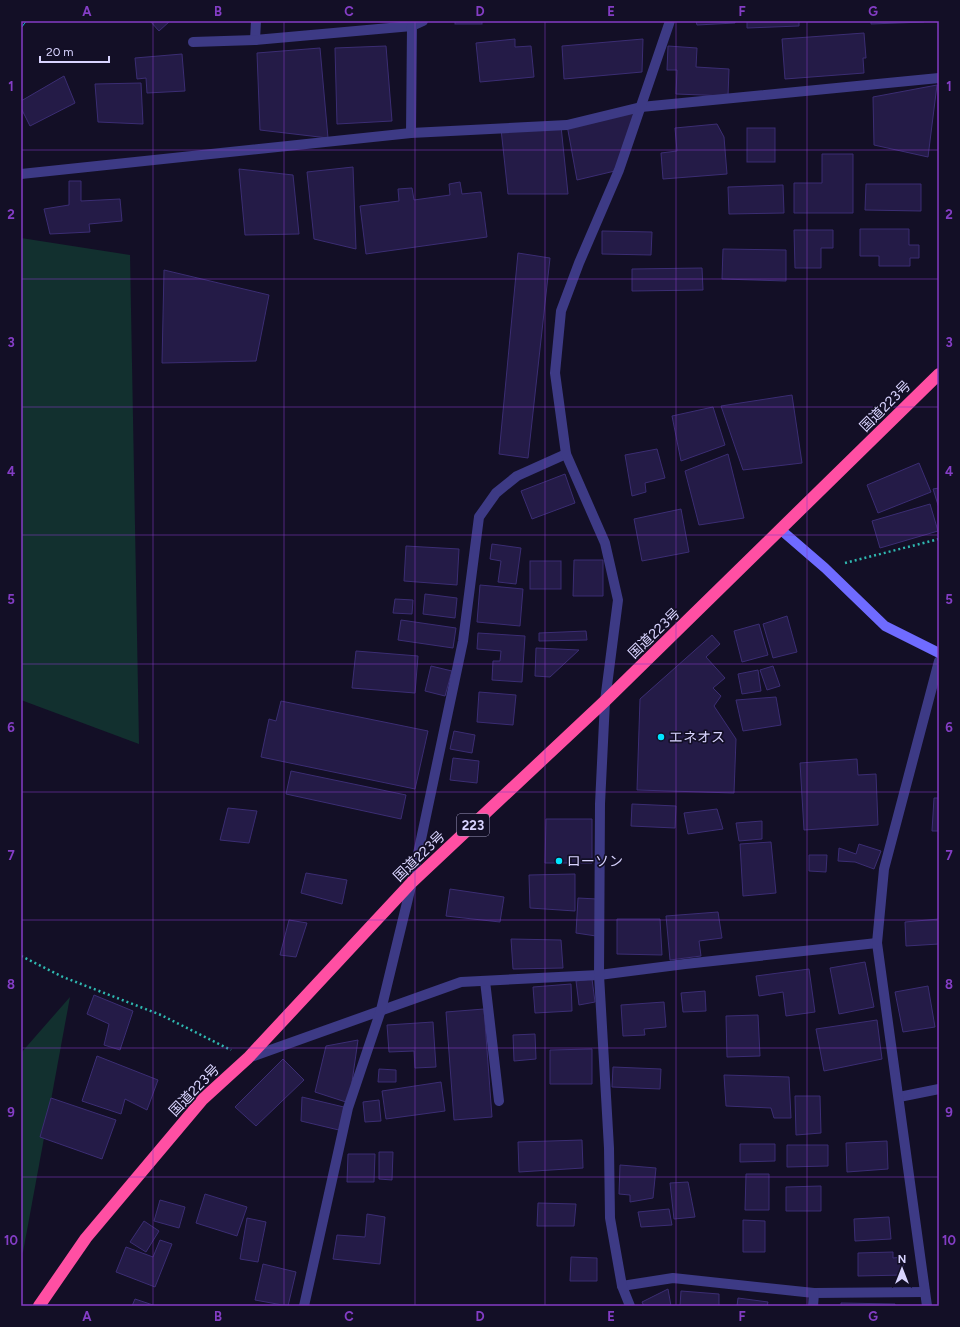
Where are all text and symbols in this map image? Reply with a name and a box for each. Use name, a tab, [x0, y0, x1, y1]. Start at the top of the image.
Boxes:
text: A	[82, 4, 92, 19]
text: B	[214, 4, 222, 19]
text: C	[344, 4, 354, 19]
text: D	[475, 4, 485, 19]
text: E	[607, 4, 615, 19]
text: F	[738, 4, 746, 19]
text: G	[868, 4, 878, 19]
scale bar	[40, 38, 109, 64]
text: 20 m	[46, 45, 74, 59]
text: 1	[8, 79, 14, 94]
text: 1	[946, 79, 952, 94]
text: 2	[7, 207, 15, 222]
text: 2	[945, 207, 953, 222]
text: 3	[7, 335, 15, 350]
text: 3	[945, 335, 953, 350]
street label: 国道223号	[856, 377, 914, 435]
text: 4	[7, 464, 15, 479]
text: 4	[945, 464, 953, 479]
text: 5	[7, 592, 15, 607]
text: 5	[945, 592, 953, 607]
street label: 国道223号	[625, 605, 684, 662]
text: 6	[7, 720, 15, 735]
text: 6	[945, 720, 953, 735]
place label: エネオス	[669, 729, 725, 746]
marker: エネオス	[656, 732, 666, 742]
road number: 223	[457, 814, 489, 836]
street label: 国道223号	[390, 828, 449, 885]
text: 7	[7, 848, 15, 863]
text: 7	[945, 848, 953, 863]
place label: ローソン	[567, 853, 623, 870]
marker: ローソン	[554, 856, 564, 866]
text: 8	[7, 977, 15, 992]
text: 8	[945, 977, 953, 992]
street label: 国道223号	[166, 1061, 223, 1120]
text: 9	[7, 1105, 15, 1120]
text: 9	[945, 1105, 953, 1120]
text: 10	[4, 1233, 18, 1248]
text: 10	[942, 1233, 956, 1248]
north arrow	[882, 1249, 922, 1289]
text: N	[898, 1253, 906, 1266]
text: A	[82, 1309, 92, 1324]
text: B	[214, 1309, 222, 1324]
text: C	[344, 1309, 354, 1324]
text: D	[475, 1309, 485, 1324]
text: E	[607, 1309, 615, 1324]
text: F	[738, 1309, 746, 1324]
text: G	[868, 1309, 878, 1324]

